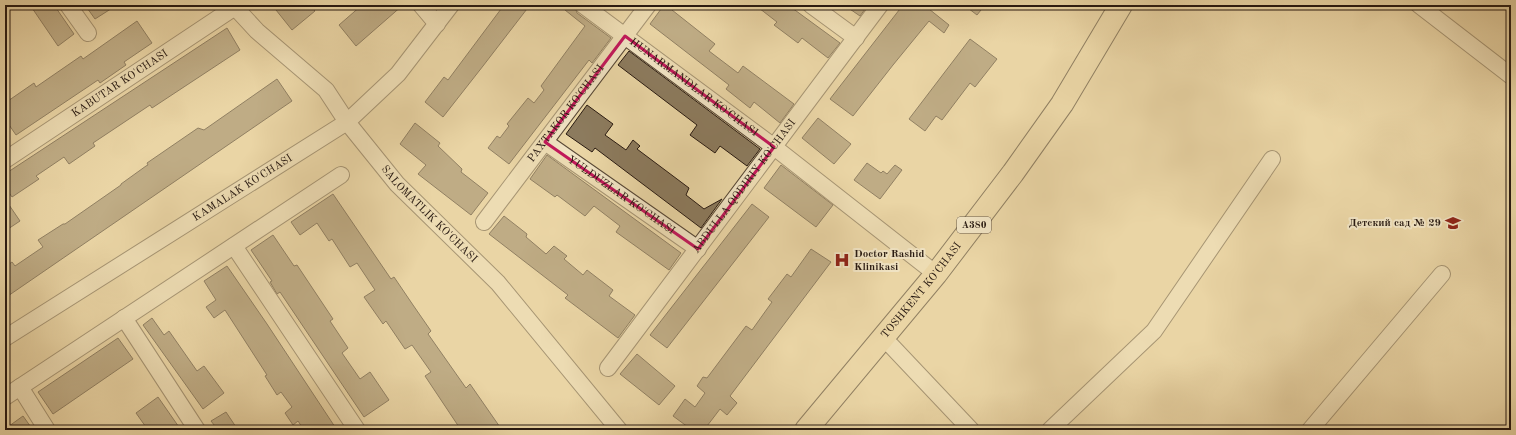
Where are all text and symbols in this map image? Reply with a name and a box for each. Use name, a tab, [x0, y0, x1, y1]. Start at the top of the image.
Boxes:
street label: HUNARMANDLAR KO'CHASI	[627, 36, 760, 139]
street label: KABUTAR KO'CHASI	[70, 48, 170, 119]
street label: PAXTAKOR KO'CHASI	[526, 63, 606, 164]
street label: ABDULLA QODIRIY KO'CHASI	[690, 117, 798, 255]
street label: KAMALAK KO'CHASI	[191, 152, 294, 223]
street label: YULDUZLAR KO'CHASI	[565, 154, 677, 237]
street label: SALOMATLIK KO'CHASI	[379, 164, 479, 265]
school or university icon: Детский сад № 29	[1444, 214, 1462, 232]
road number: A380	[957, 217, 991, 233]
place label: Детский сад № 29	[1349, 218, 1441, 229]
street label: TOSHKENT KO'CHASI	[879, 240, 963, 341]
place label: Doctor Rashid Klinikasi	[854, 249, 925, 273]
hospital icon: Doctor Rashid Klinikasi	[833, 251, 851, 269]

